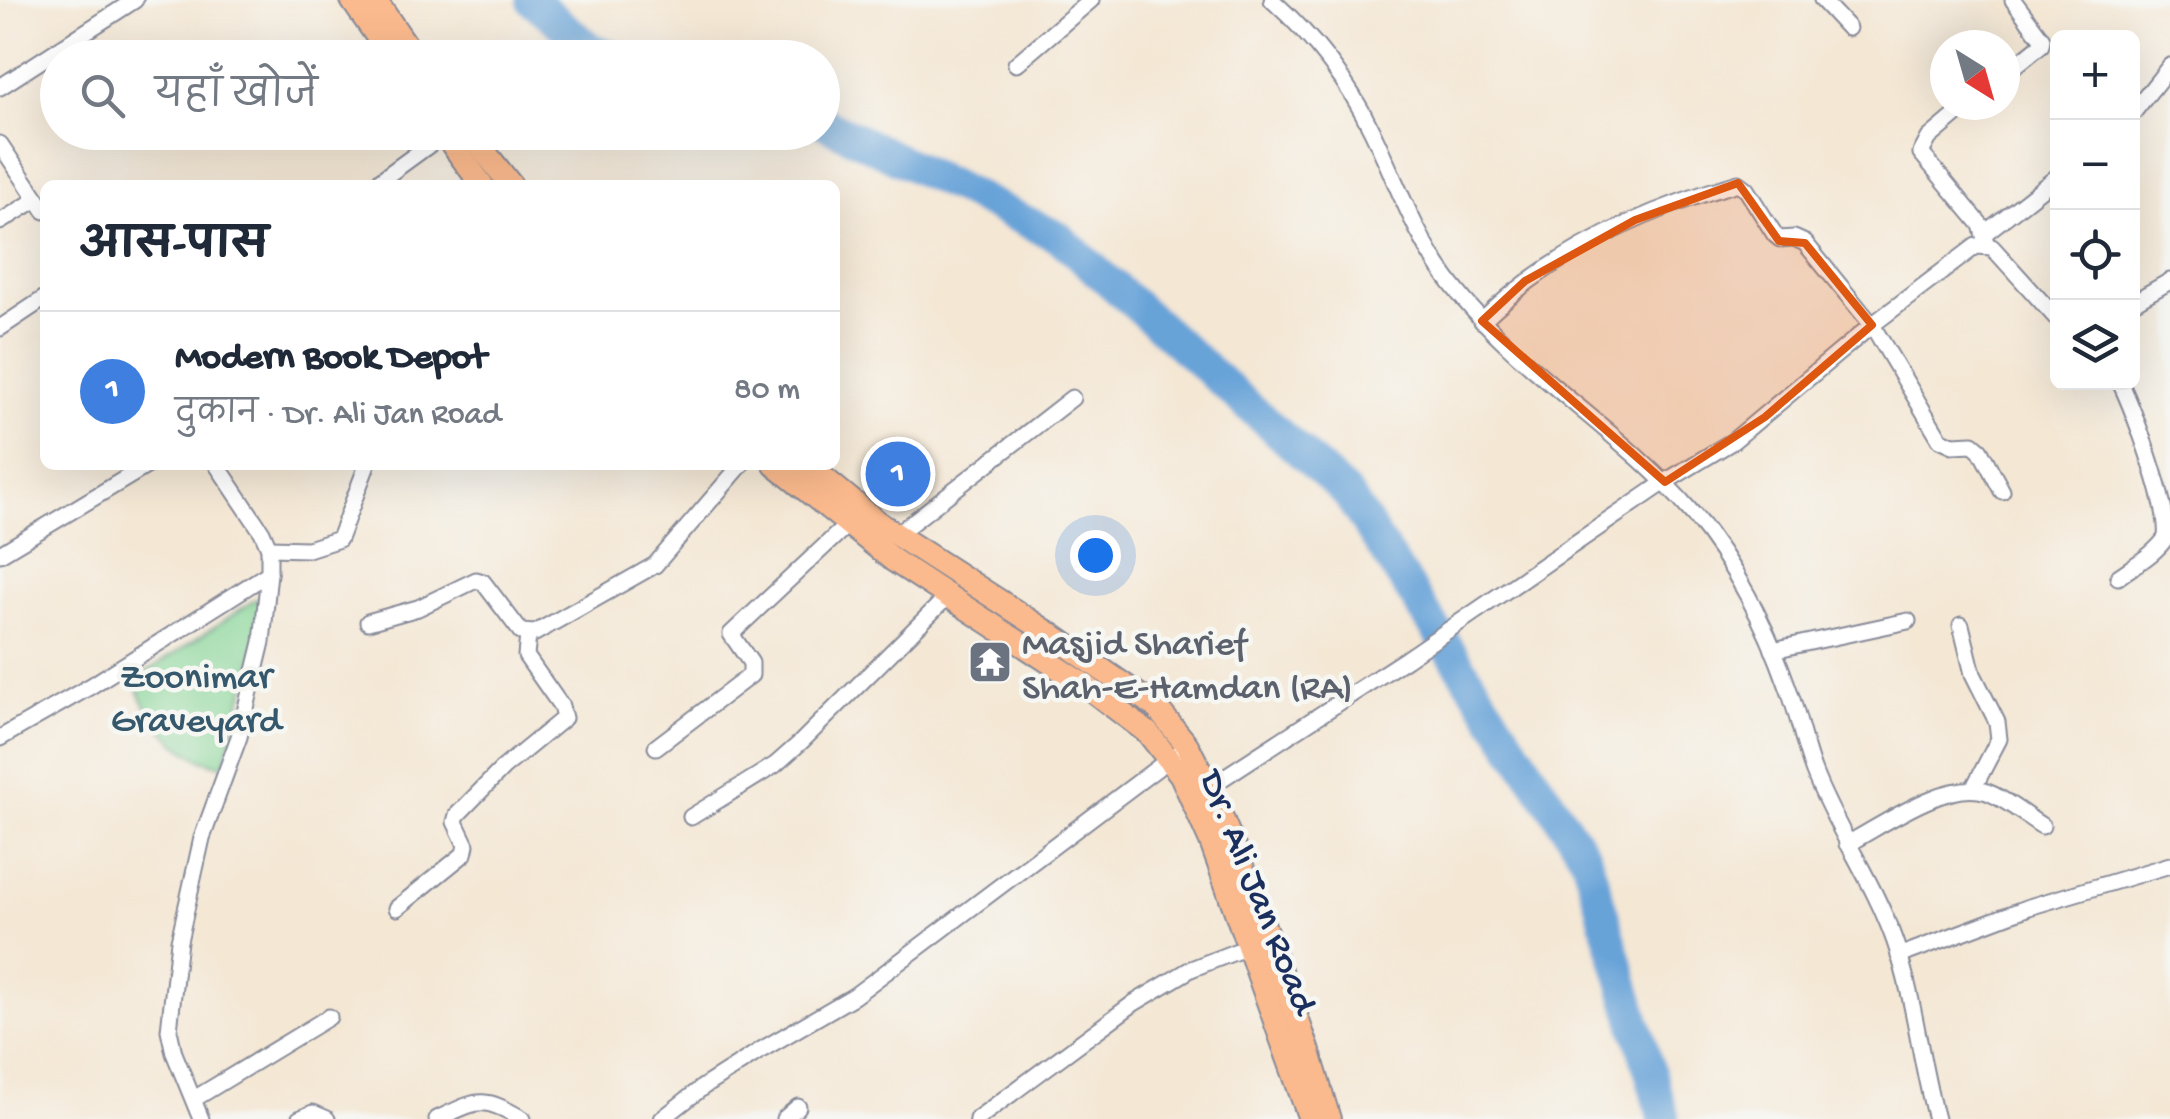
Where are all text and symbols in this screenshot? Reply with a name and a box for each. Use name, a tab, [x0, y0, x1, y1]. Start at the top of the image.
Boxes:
north arrow	[1930, 30, 2020, 120]
map controls	[2050, 30, 2140, 390]
button: +	[2050, 30, 2140, 120]
search box	[40, 40, 840, 150]
icon: search	[75, 68, 130, 123]
text: यहाँ खोजें	[155, 76, 318, 120]
button: −	[2050, 120, 2140, 210]
button: locate	[2050, 210, 2140, 300]
text: आस-पास	[80, 224, 268, 273]
button: layers	[2050, 300, 2140, 390]
text: Modern Book Depot	[175, 337, 487, 381]
text: 1	[106, 372, 119, 410]
text: 80 m	[734, 372, 800, 410]
text: दुकान · Dr. Ali Jan Road	[175, 397, 501, 435]
pin: 1	[866, 436, 930, 512]
your location	[1070, 530, 1121, 581]
place label: Masjid Sharief Shah-E-Hamdan (RA)	[1022, 624, 1353, 712]
temple icon: Masjid Sharief Shah-E-Hamdan (RA)	[967, 639, 1013, 685]
park label: Zoonimar Graveyard	[111, 657, 284, 745]
street label: Dr. Ali Jan Road	[1186, 762, 1325, 1024]

